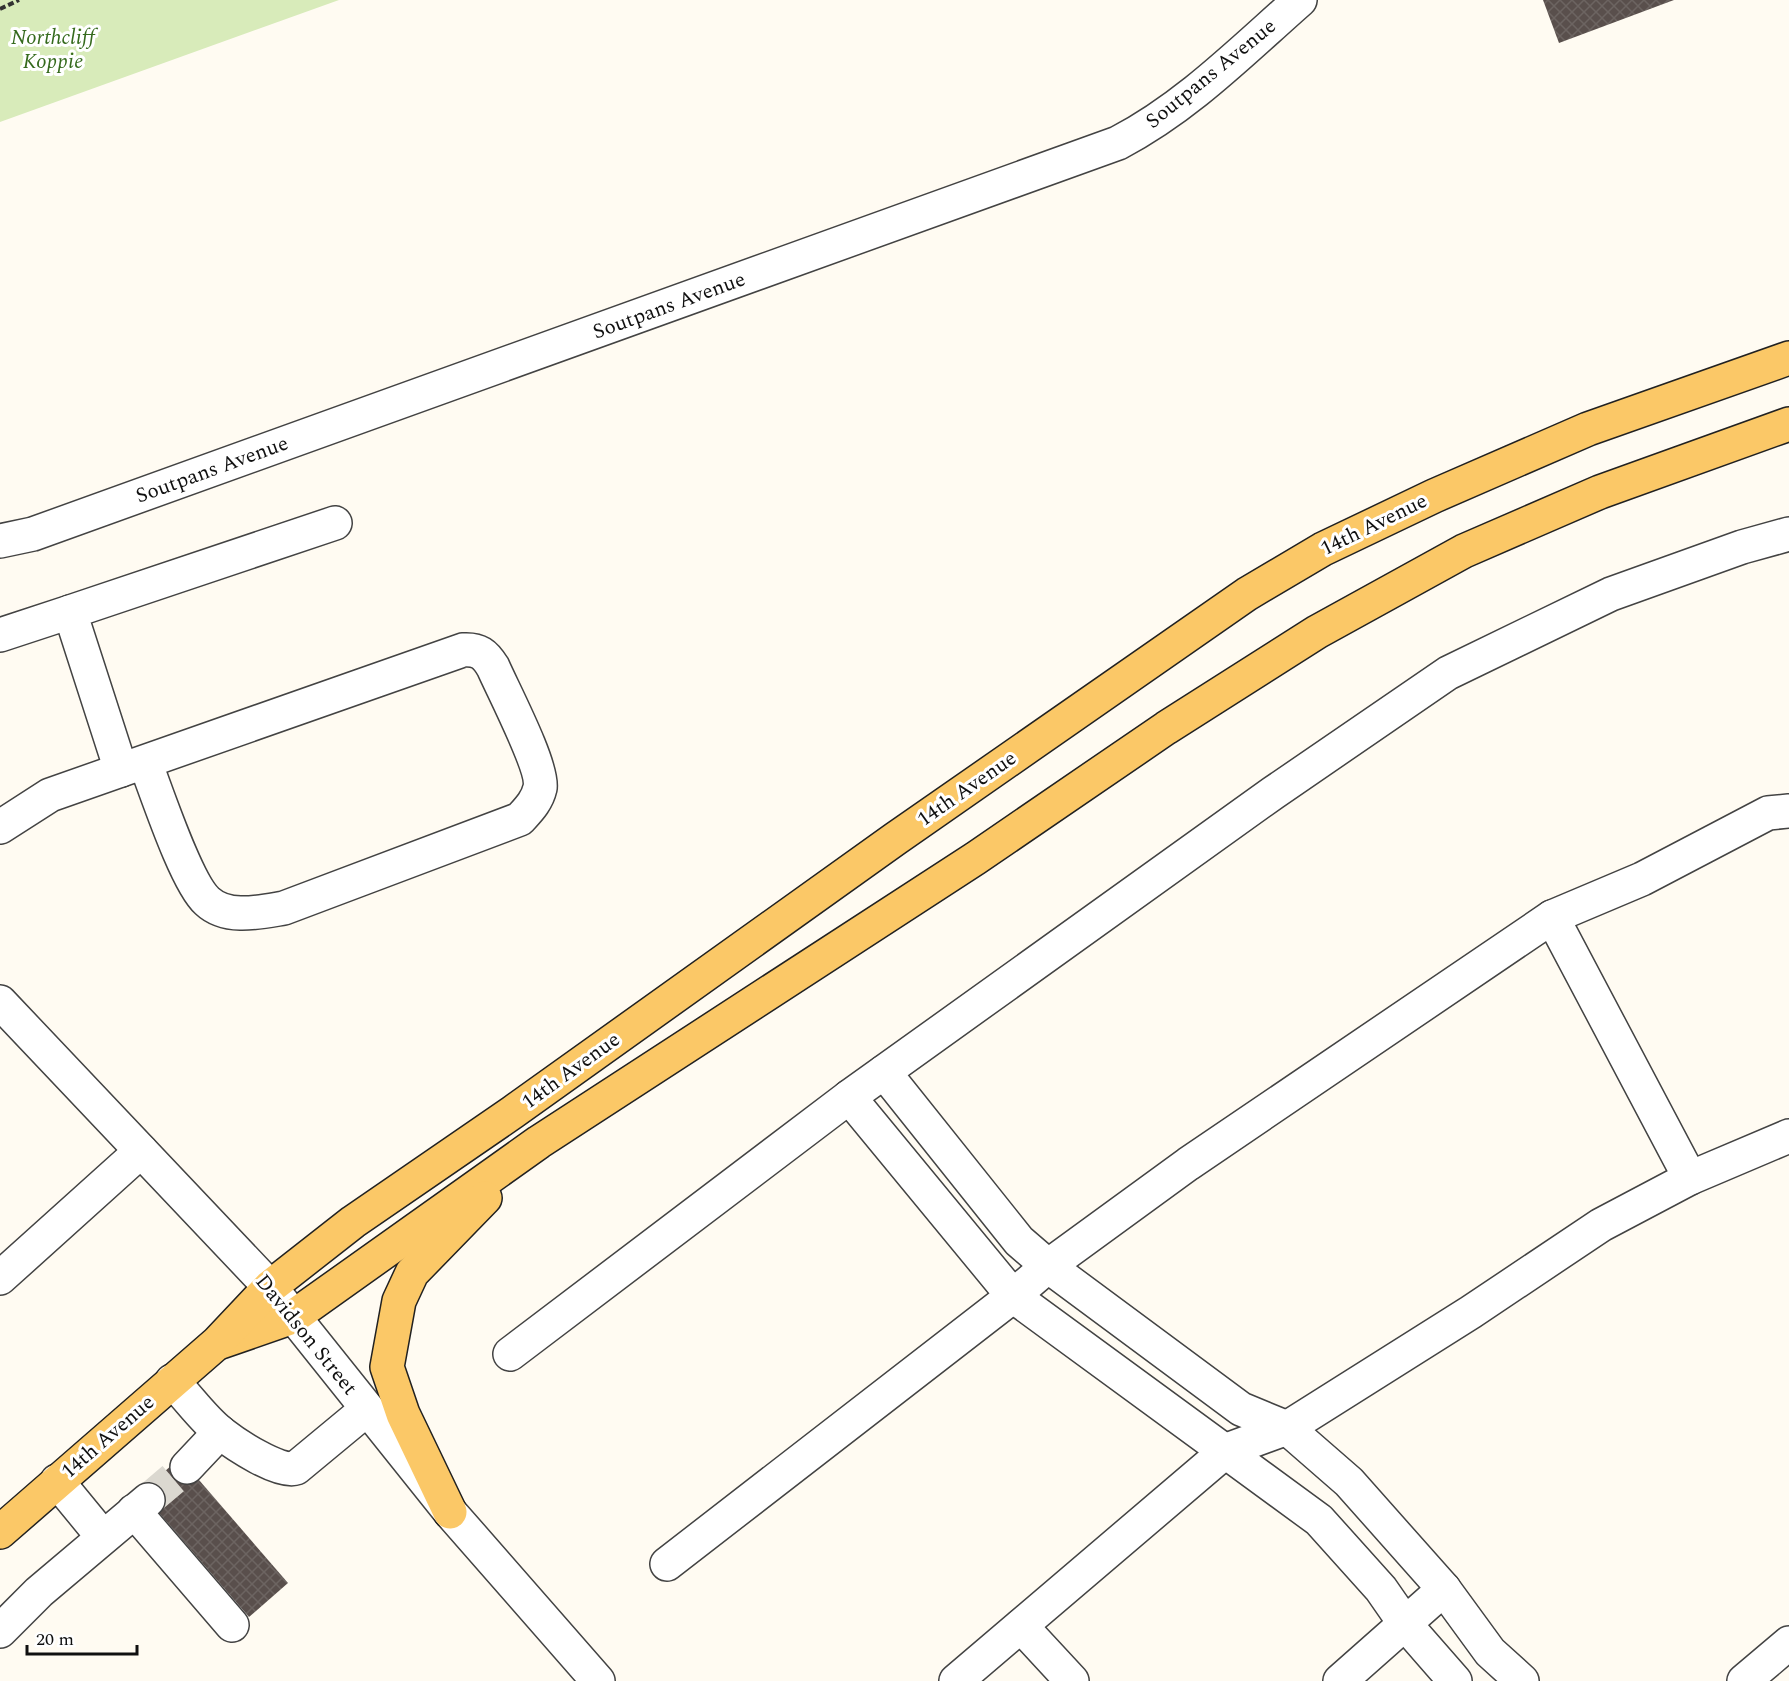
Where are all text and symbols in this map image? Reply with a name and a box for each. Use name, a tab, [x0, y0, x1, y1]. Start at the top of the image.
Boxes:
street label: Soutpans Avenue	[1139, 11, 1283, 137]
park label: Northcliff Koppie	[11, 22, 99, 78]
street label: Soutpans Avenue	[588, 264, 750, 348]
street label: Soutpans Avenue	[131, 428, 293, 512]
street label: 14th Avenue	[1315, 485, 1433, 565]
street label: 14th Avenue	[911, 743, 1023, 835]
street label: 14th Avenue	[515, 1024, 627, 1118]
street label: Davidson Street	[247, 1267, 365, 1403]
street label: 14th Avenue	[54, 1387, 162, 1487]
scale bar	[27, 1618, 136, 1656]
text: 20 m	[36, 1626, 74, 1653]

